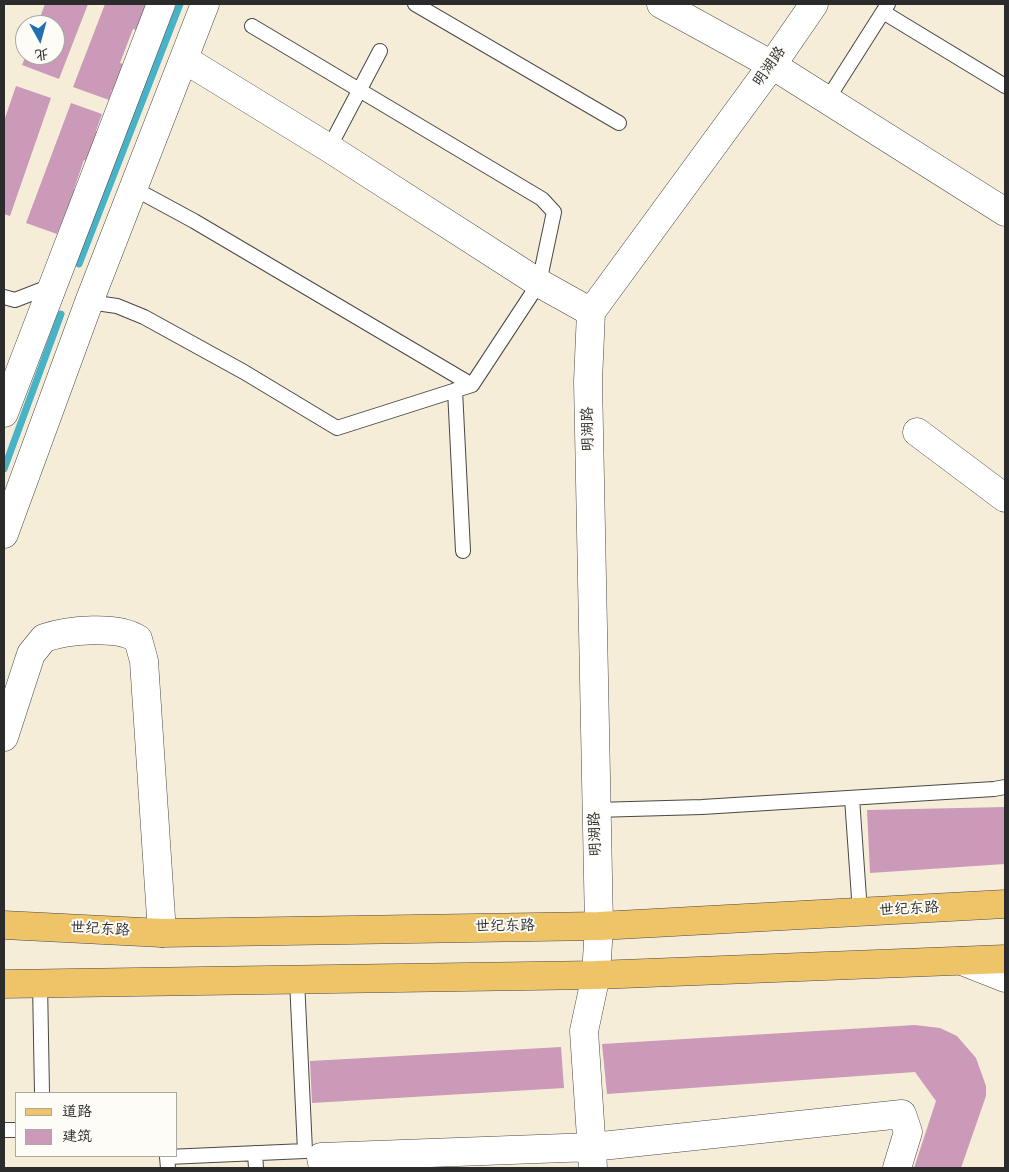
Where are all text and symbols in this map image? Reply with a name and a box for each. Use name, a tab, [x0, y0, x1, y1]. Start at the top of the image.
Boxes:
north arrow	[15, 15, 65, 65]
street label: 明湖路	[750, 43, 790, 91]
text: 北	[34, 44, 50, 64]
street label: 明湖路	[580, 406, 598, 452]
street label: 明湖路	[586, 811, 606, 857]
street label: 世纪东路	[879, 899, 939, 921]
street label: 世纪东路	[475, 917, 535, 937]
street label: 世纪东路	[70, 919, 130, 941]
legend	[15, 1092, 178, 1157]
text: 道路	[62, 1102, 92, 1122]
text: 建筑	[62, 1127, 92, 1147]

